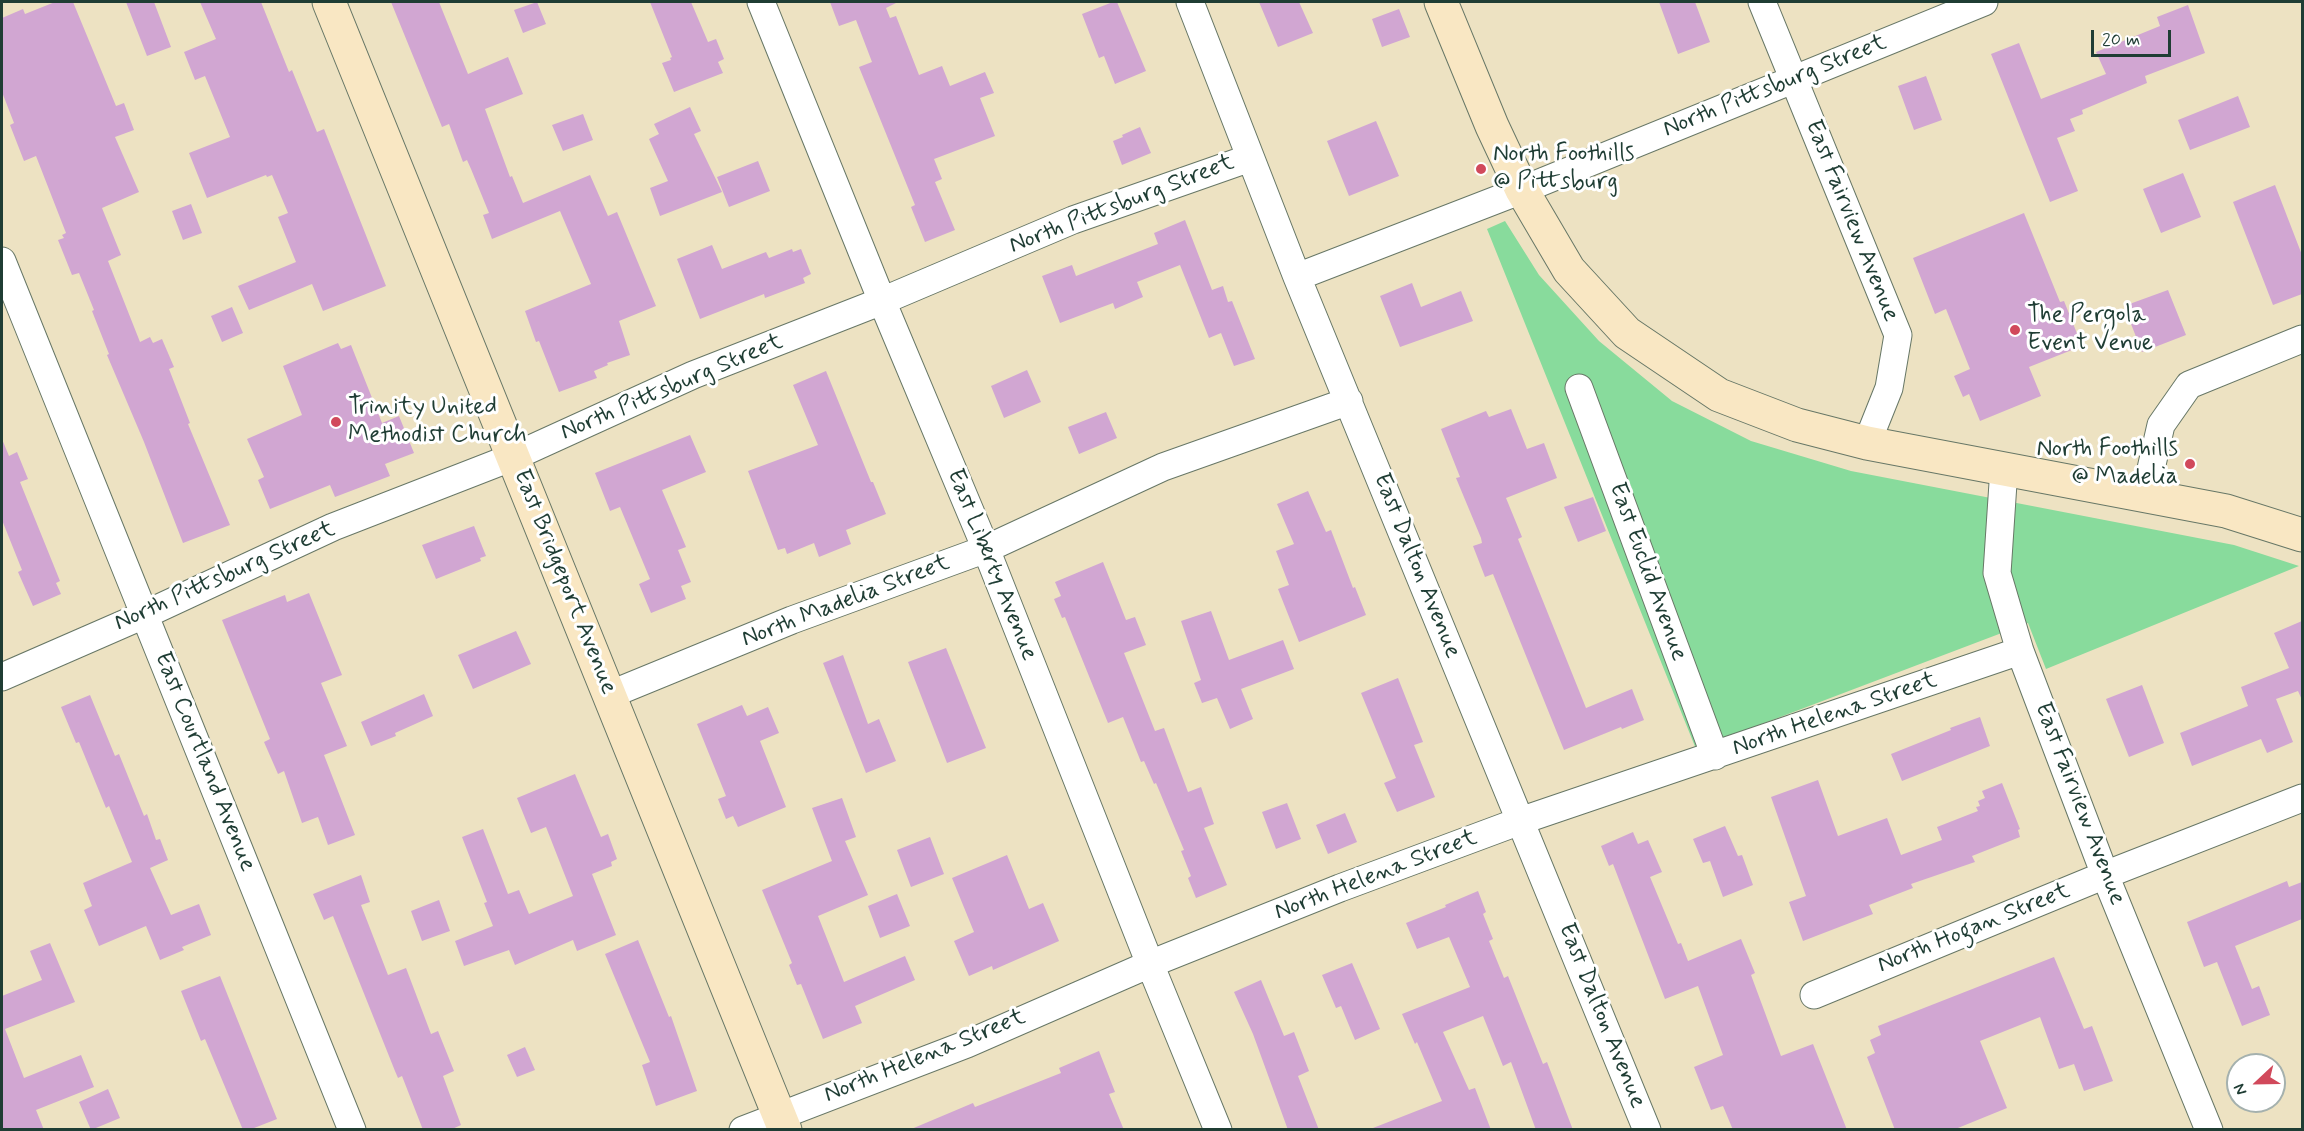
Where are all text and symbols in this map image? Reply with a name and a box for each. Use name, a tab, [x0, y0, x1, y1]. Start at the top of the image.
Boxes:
scale bar	[2094, 18, 2174, 56]
text: 20 m	[2102, 28, 2140, 52]
street label: North Pittsburg Street	[1659, 29, 1891, 145]
street label: East Fairview Avenue	[1797, 116, 1905, 326]
place label: North Foothills @ Pittsburg	[1493, 141, 1634, 197]
street label: North Pittsburg Street	[1006, 149, 1238, 261]
marker: North Foothills @ Pittsburg	[1474, 162, 1488, 176]
place label: The Pergola Event Venue	[2027, 302, 2153, 358]
marker: The Pergola Event Venue	[2008, 323, 2022, 337]
street label: North Pittsburg Street	[557, 328, 787, 448]
place label: Trinity United Methodist Church	[348, 394, 527, 450]
marker: Trinity United Methodist Church	[329, 415, 343, 429]
place label: North Foothills @ Madelia	[2037, 436, 2178, 492]
marker: North Foothills @ Madelia	[2183, 457, 2197, 471]
street label: East Bridgeport Avenue	[506, 465, 622, 699]
street label: East Liberty Avenue	[939, 465, 1043, 665]
street label: East Dalton Avenue	[1366, 469, 1466, 663]
street label: East Euclid Avenue	[1601, 479, 1693, 665]
street label: North Pittsburg Street	[110, 515, 340, 639]
street label: North Madelia Street	[738, 549, 954, 655]
street label: East Courtland Avenue	[147, 648, 261, 876]
street label: North Helena Street	[1729, 667, 1941, 763]
street label: East Fairview Avenue	[2027, 699, 2131, 909]
street label: North Helena Street	[1271, 824, 1481, 928]
street label: North Hogan Street	[1874, 877, 2074, 981]
street label: East Dalton Avenue	[1551, 919, 1651, 1113]
street label: North Helena Street	[820, 1004, 1030, 1110]
north arrow	[2226, 1053, 2286, 1113]
text: N	[2229, 1080, 2252, 1098]

